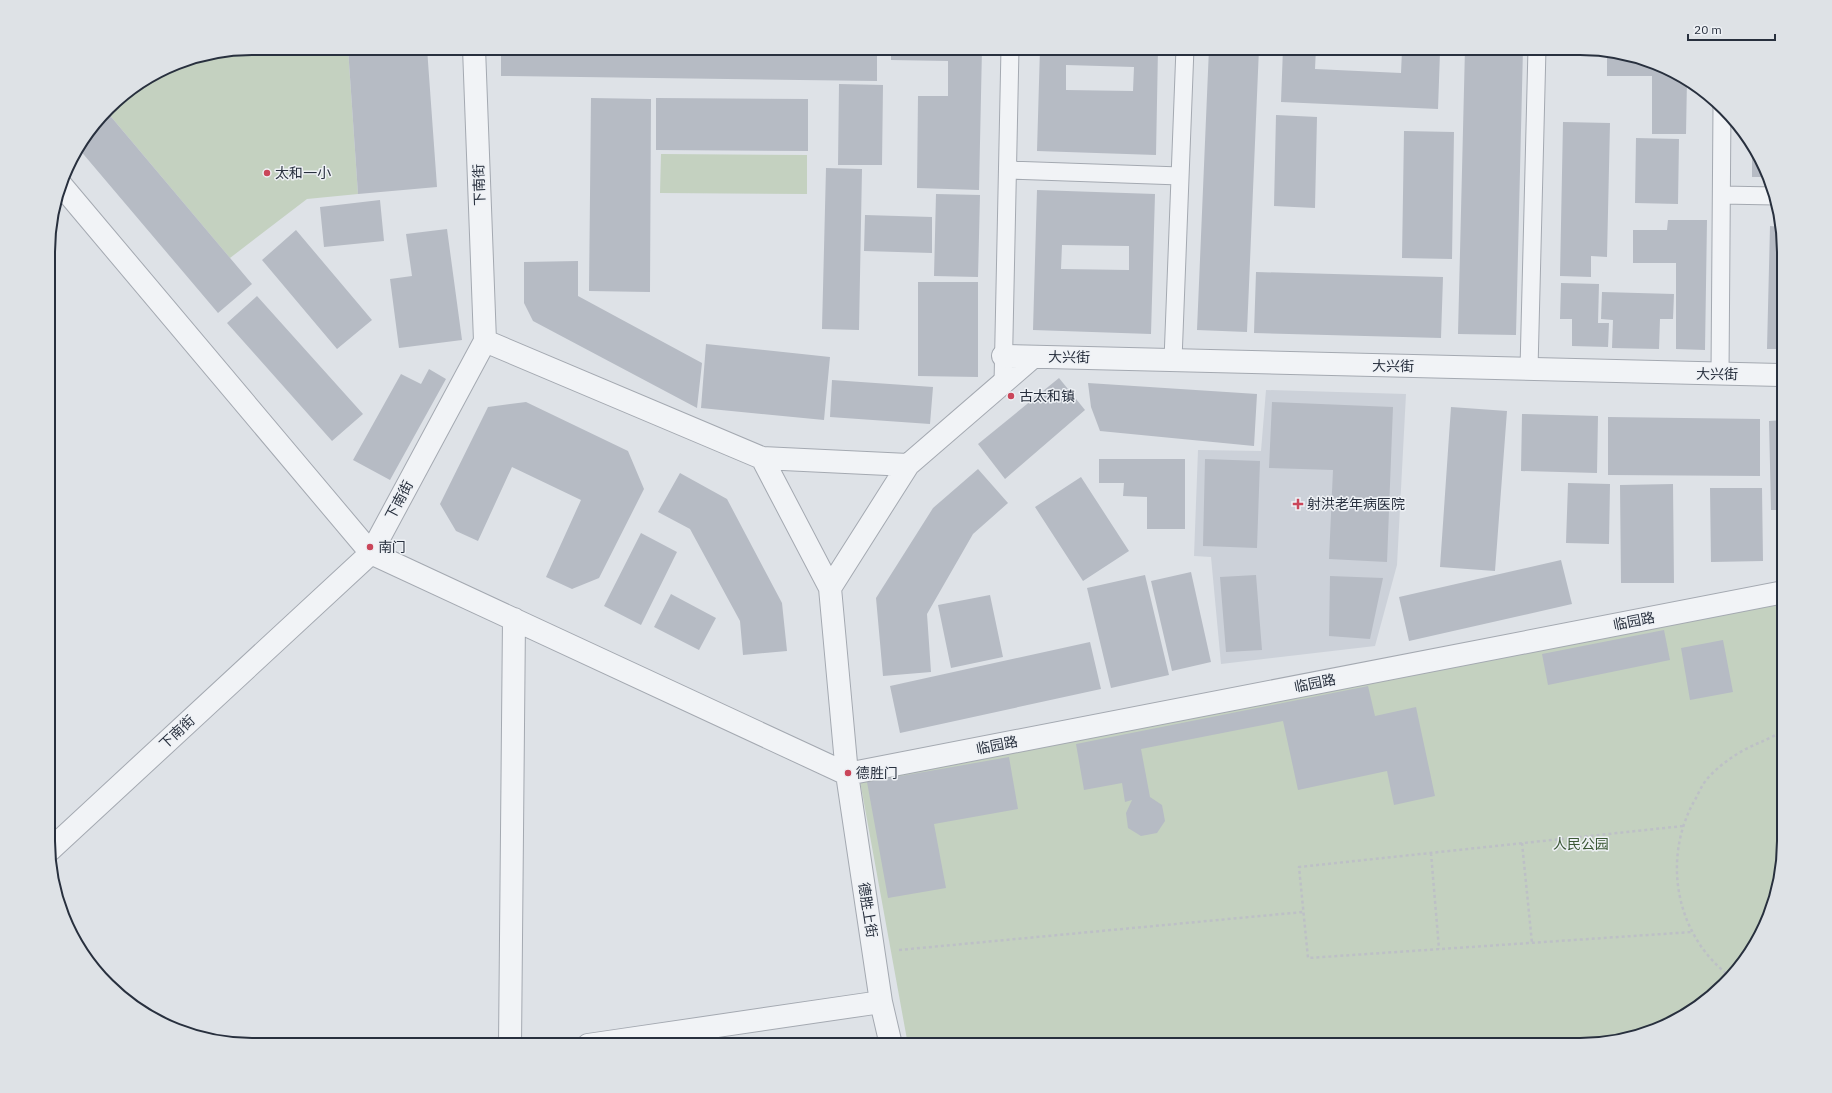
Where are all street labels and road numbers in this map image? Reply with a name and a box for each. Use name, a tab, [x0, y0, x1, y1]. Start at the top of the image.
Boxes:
street label: 下南街	[469, 164, 489, 206]
street label: 大兴街	[1048, 348, 1090, 366]
street label: 大兴街	[1372, 357, 1414, 375]
street label: 大兴街	[1696, 365, 1738, 383]
street label: 下南街	[381, 477, 417, 523]
street label: 临园路	[1612, 608, 1656, 634]
street label: 临园路	[1293, 670, 1337, 696]
street label: 下南街	[156, 711, 198, 753]
street label: 临园路	[975, 732, 1019, 758]
street label: 德胜上街	[855, 881, 881, 939]

